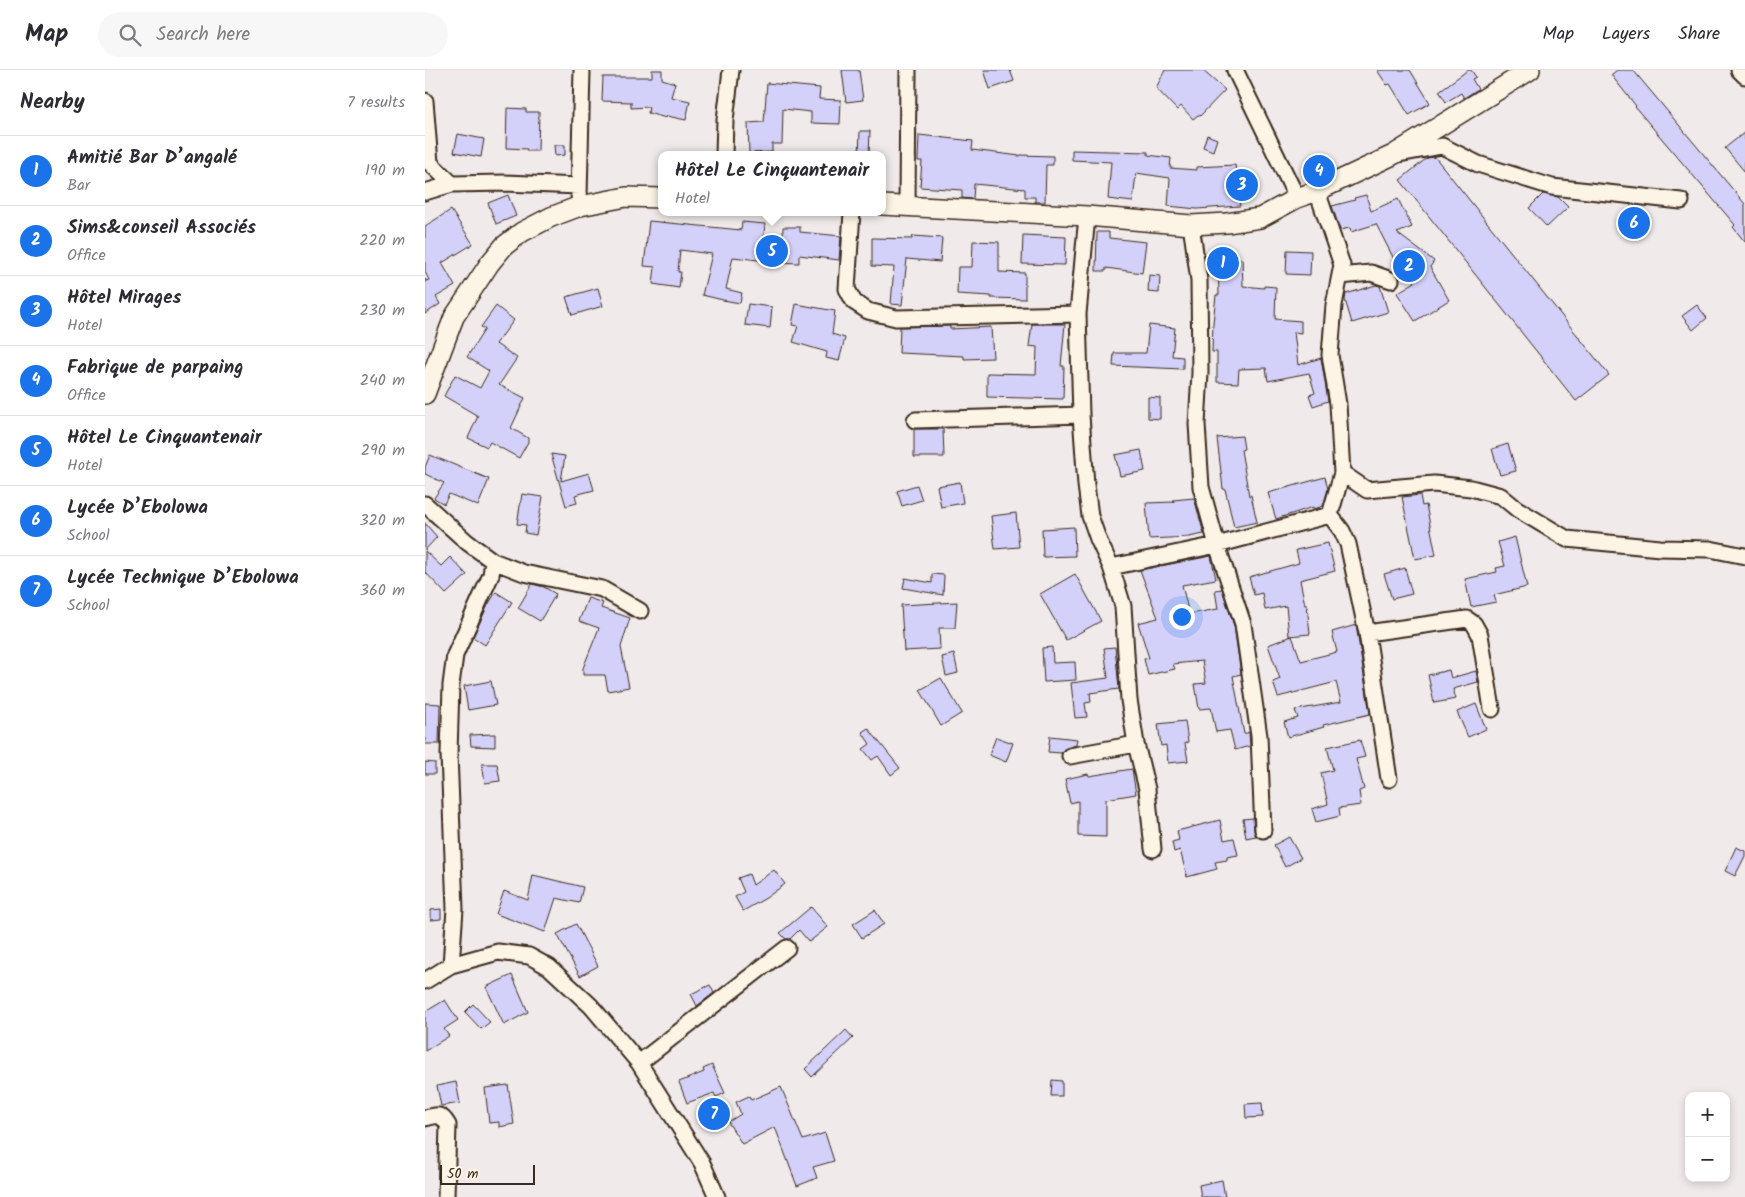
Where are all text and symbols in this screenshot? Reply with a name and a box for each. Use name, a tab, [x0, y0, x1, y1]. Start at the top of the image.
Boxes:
search box	[98, 12, 448, 57]
text: Map	[25, 15, 68, 54]
text: Search here	[156, 20, 250, 50]
text: Map	[1543, 20, 1574, 49]
text: Layers	[1602, 20, 1650, 49]
text: Share	[1678, 20, 1720, 49]
icon: search	[116, 21, 144, 49]
text: Nearby	[20, 86, 85, 119]
text: 7 results	[347, 90, 405, 115]
text: Amitié Bar D’angalé	[67, 143, 237, 173]
popup	[658, 151, 886, 216]
pin: 4	[1303, 152, 1335, 190]
text: Hôtel Le Cinquantenair	[675, 156, 869, 186]
text: 1	[34, 158, 38, 183]
text: 190 m	[365, 158, 405, 183]
pin: 3	[1226, 166, 1258, 204]
text: Bar	[67, 173, 90, 198]
text: Hotel	[675, 186, 710, 211]
pin: 6	[1618, 204, 1650, 242]
text: Sims&conseil Associés	[67, 213, 256, 243]
text: 2	[31, 228, 41, 253]
text: 220 m	[359, 228, 405, 253]
pin: 5	[756, 232, 788, 270]
text: Office	[67, 243, 106, 268]
pin: 1	[1207, 244, 1239, 282]
pin: 2	[1393, 247, 1425, 285]
text: Hôtel Mirages	[67, 283, 181, 313]
text: 3	[32, 298, 40, 323]
text: 230 m	[359, 298, 405, 323]
text: Hotel	[67, 313, 102, 338]
text: Fabrique de parpaing	[67, 353, 243, 383]
text: 4	[32, 368, 40, 393]
text: 240 m	[360, 368, 405, 393]
text: Office	[67, 383, 106, 408]
text: Hôtel Le Cinquantenair	[67, 423, 262, 453]
text: 5	[32, 438, 40, 463]
text: 290 m	[361, 438, 405, 463]
text: Hotel	[67, 453, 102, 478]
text: Lycée D’Ebolowa	[67, 493, 208, 523]
text: 6	[32, 508, 40, 533]
text: 320 m	[359, 508, 405, 533]
text: School	[67, 523, 110, 548]
text: Lycée Technique D’Ebolowa	[67, 563, 299, 593]
text: 7	[32, 578, 40, 603]
text: 360 m	[360, 578, 405, 603]
text: School	[67, 593, 110, 618]
your location	[1169, 604, 1195, 630]
map controls	[1685, 1092, 1730, 1182]
button: +	[1685, 1092, 1730, 1137]
pin: 7	[698, 1095, 730, 1133]
button: −	[1685, 1137, 1730, 1182]
scale bar	[440, 1162, 535, 1185]
text: 50 m	[447, 1163, 478, 1185]

